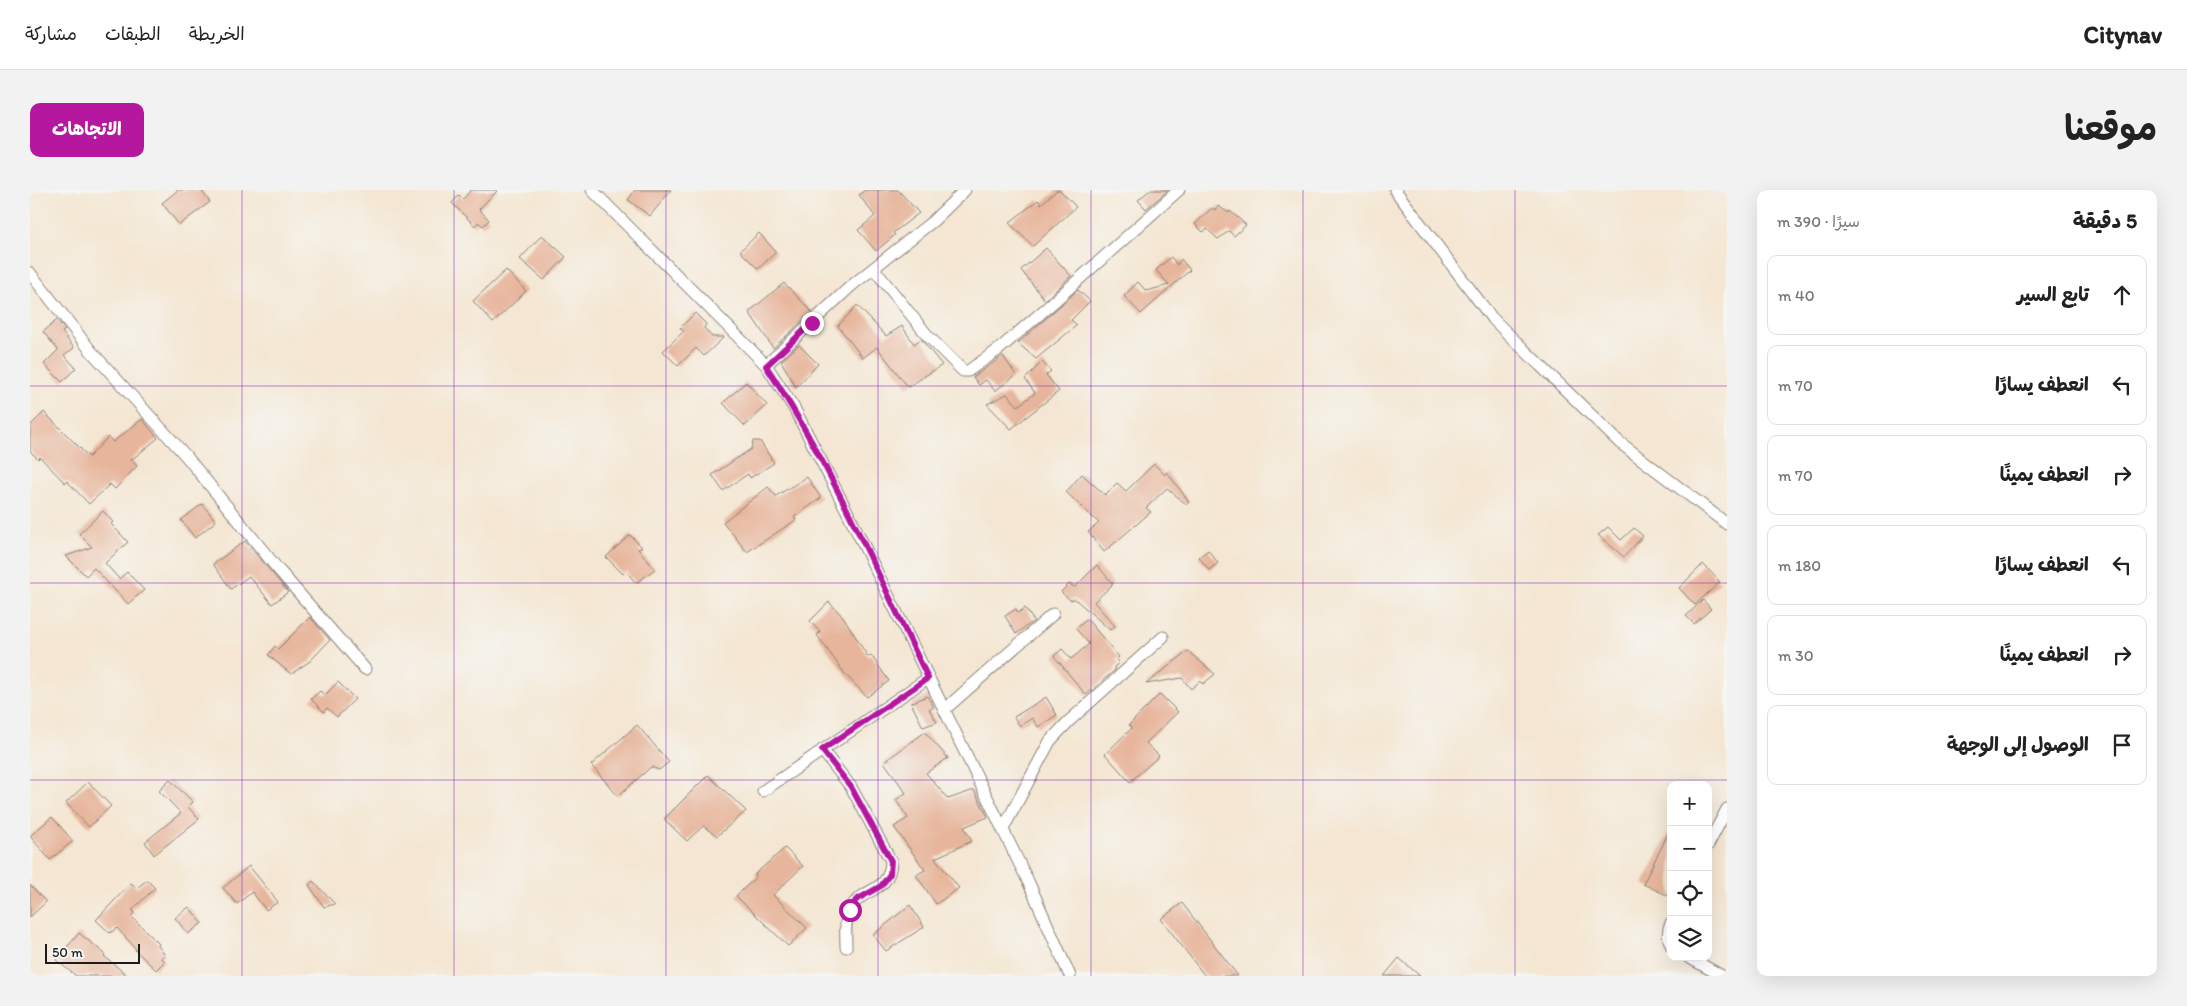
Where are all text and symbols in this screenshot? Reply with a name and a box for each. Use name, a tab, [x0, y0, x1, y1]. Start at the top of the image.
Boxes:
text: Citynav	[2084, 20, 2162, 49]
text: مشاركة	[25, 23, 77, 45]
text: الطبقات	[105, 23, 161, 45]
text: الخريطة	[189, 23, 245, 45]
button: الاتجاهات	[30, 103, 144, 157]
text: موقعنا	[2064, 107, 2157, 149]
text: 5 دقيقة	[2073, 208, 2137, 233]
text: سيرًا · 390 m	[1777, 212, 1860, 231]
icon: ahead	[2108, 281, 2136, 309]
text: تابع السير	[2017, 283, 2089, 306]
text: 40 m	[1778, 286, 1815, 305]
route end	[801, 312, 824, 335]
icon: left	[2108, 371, 2136, 399]
text: انعطف يسارًا	[1995, 373, 2089, 396]
text: 70 m	[1778, 376, 1813, 395]
icon: right	[2108, 461, 2136, 489]
text: انعطف يمينًا	[2000, 463, 2089, 486]
text: 70 m	[1778, 466, 1813, 485]
icon: left	[2108, 551, 2136, 579]
text: انعطف يسارًا	[1995, 553, 2089, 576]
text: 180 m	[1778, 556, 1821, 575]
icon: right	[2108, 641, 2136, 669]
text: انعطف يمينًا	[2000, 643, 2089, 666]
text: 30 m	[1778, 646, 1814, 665]
icon: arrive	[2108, 731, 2136, 759]
text: الوصول إلى الوجهة	[1947, 733, 2089, 756]
map controls	[1667, 781, 1712, 961]
button: +	[1667, 781, 1712, 826]
button: −	[1667, 826, 1712, 871]
button: locate	[1667, 871, 1712, 916]
route start	[839, 899, 862, 922]
button: layers	[1667, 916, 1712, 961]
scale bar	[45, 941, 140, 964]
text: 50 m	[52, 944, 83, 961]

